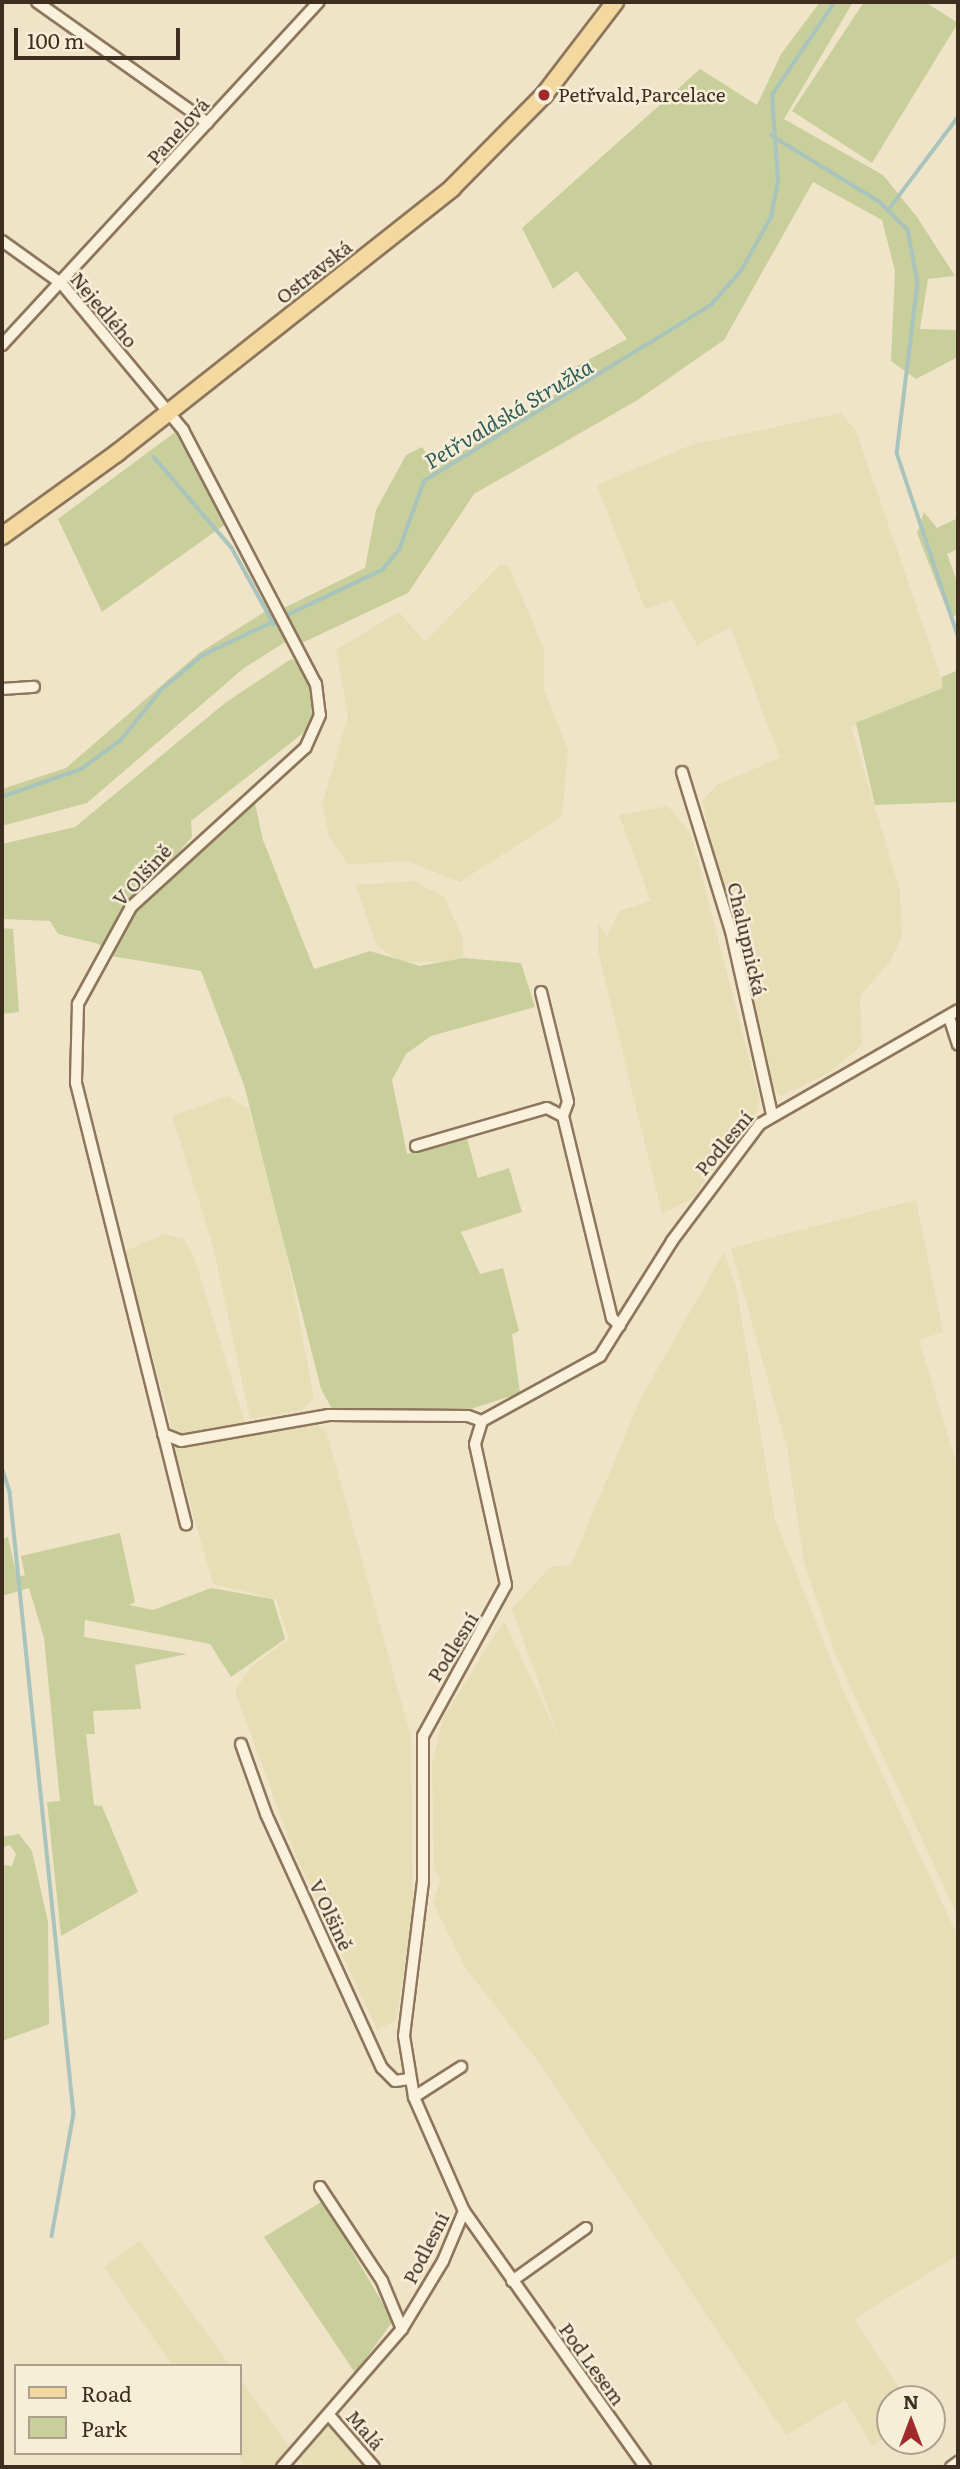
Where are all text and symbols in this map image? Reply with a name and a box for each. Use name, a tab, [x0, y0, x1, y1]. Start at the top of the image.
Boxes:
scale bar	[18, 14, 184, 58]
text: 100 m	[27, 24, 84, 55]
place label: Petřvald,Parcelace	[558, 84, 726, 106]
marker: Petřvald,Parcelace	[536, 87, 552, 103]
street label: Panelová	[142, 93, 214, 169]
street label: Ostravská	[272, 235, 356, 309]
street label: Nejedlého	[66, 268, 142, 352]
water label: Petřvaldská Stružka	[419, 353, 597, 473]
street label: V Olšině	[108, 840, 176, 910]
street label: Chalupnická	[723, 880, 771, 998]
street label: Podlesní	[690, 1106, 758, 1180]
street label: Podlesní	[423, 1608, 483, 1686]
street label: V Olšině	[305, 1876, 357, 1954]
street label: Podlesní	[398, 2208, 454, 2288]
street label: Pod Lesem	[554, 2318, 630, 2410]
legend	[14, 2364, 242, 2455]
text: Road	[81, 2377, 132, 2408]
north arrow	[876, 2385, 946, 2455]
text: N	[903, 2387, 919, 2415]
street label: Malá	[341, 2405, 389, 2455]
text: Park	[81, 2412, 127, 2443]

